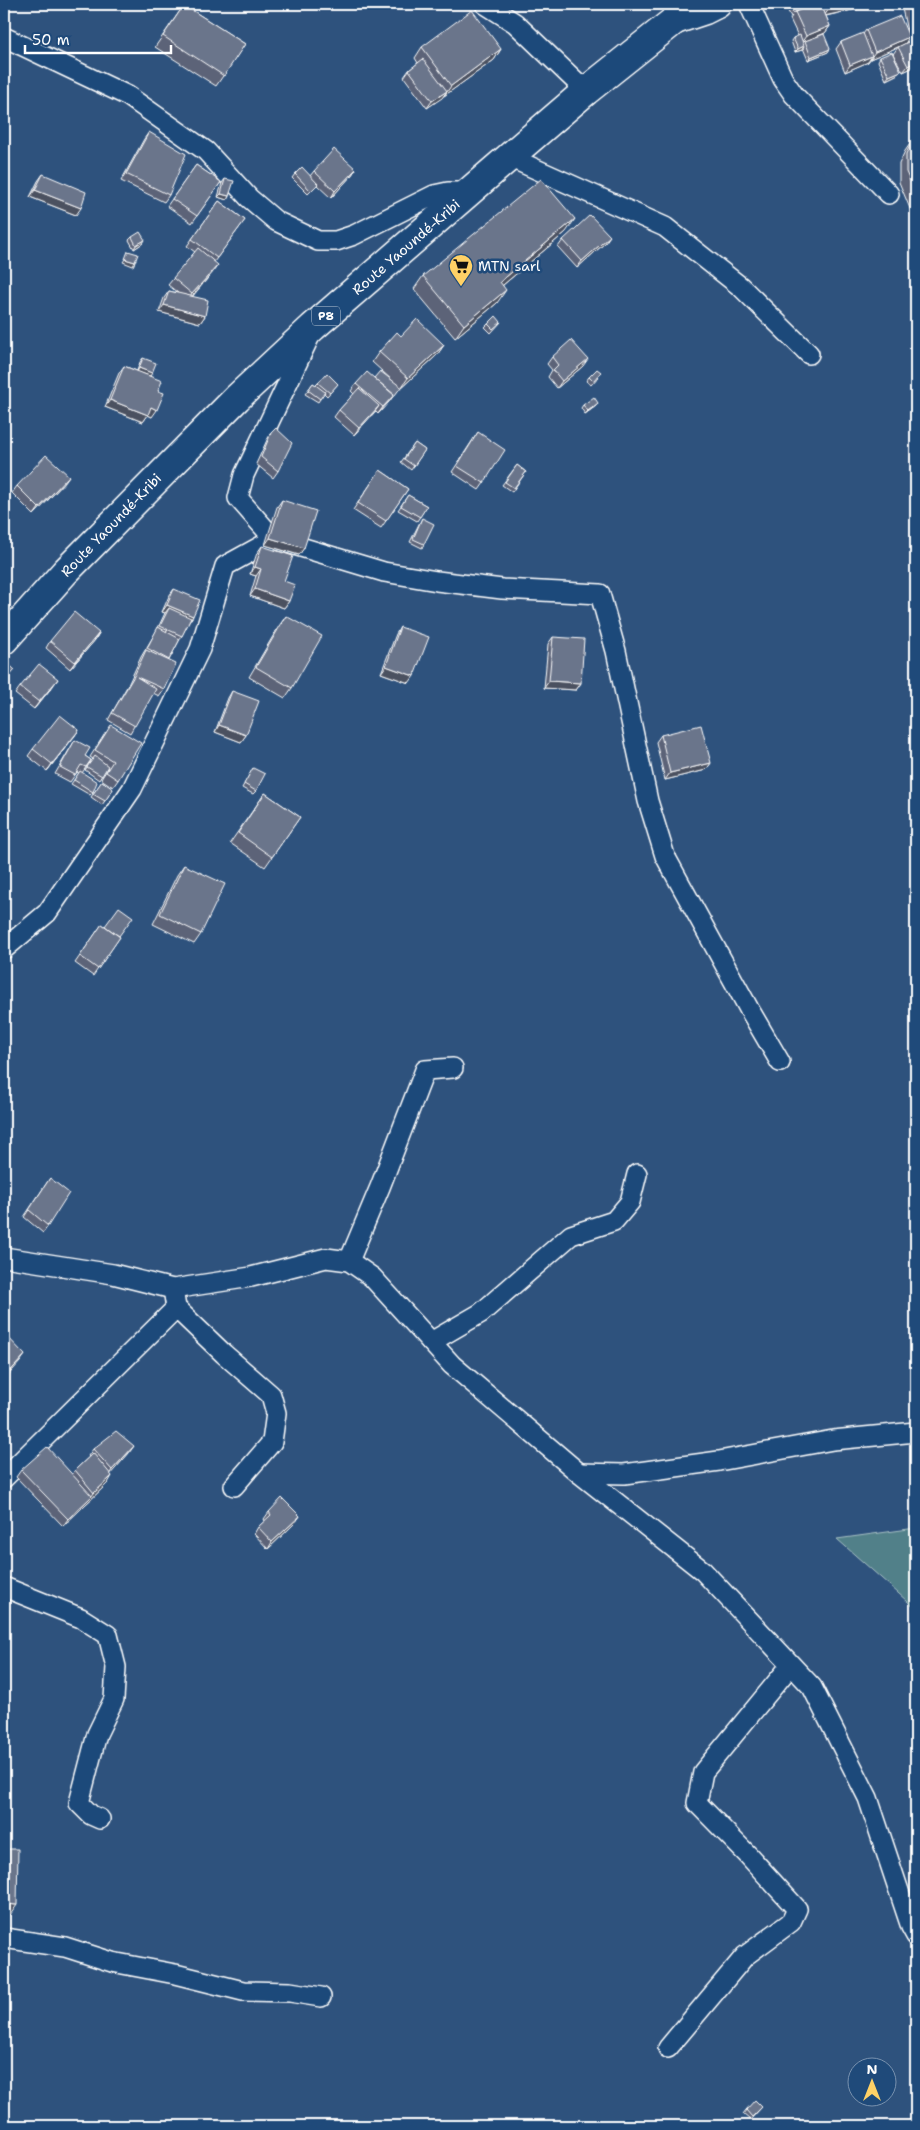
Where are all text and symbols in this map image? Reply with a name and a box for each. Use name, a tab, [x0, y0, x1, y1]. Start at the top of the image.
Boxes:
scale bar	[25, 22, 171, 54]
text: 50 m	[32, 30, 70, 50]
street label: Route Yaoundé-Kribi	[348, 195, 464, 299]
supermarket icon: MTN sarl	[448, 253, 474, 287]
place label: MTN sarl	[478, 257, 541, 275]
road number: P8	[312, 306, 340, 326]
street label: Route Yaoundé-Kribi	[57, 469, 165, 581]
north arrow	[848, 2058, 898, 2108]
text: N	[866, 2060, 878, 2078]

